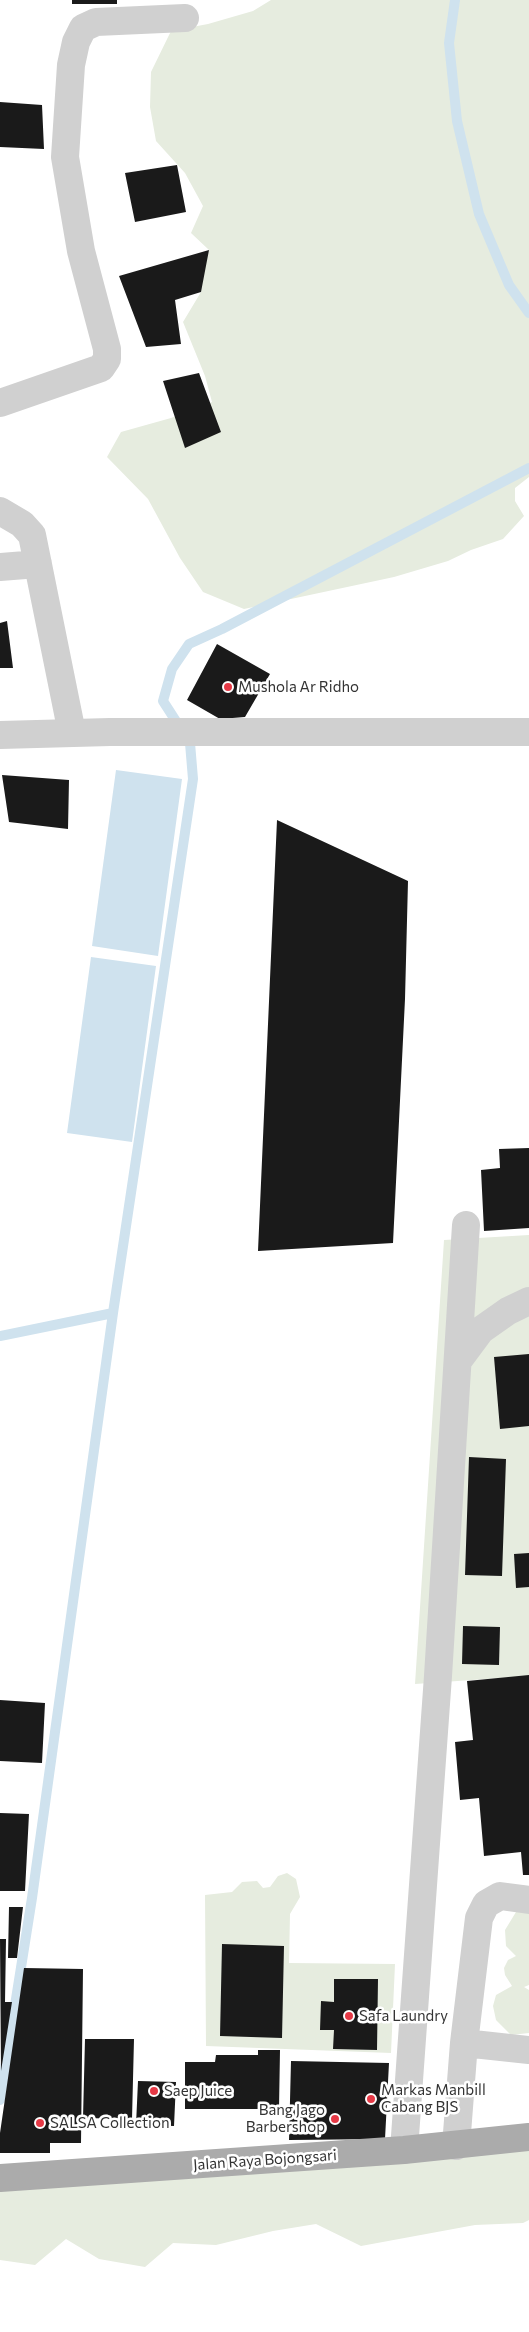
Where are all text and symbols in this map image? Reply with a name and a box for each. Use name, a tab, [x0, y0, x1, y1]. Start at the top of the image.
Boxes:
place label: Mushola Ar Ridho	[238, 678, 359, 696]
marker: Mushola Ar Ridho	[222, 681, 234, 693]
place label: Safa Laundry	[359, 2007, 448, 2025]
marker: Safa Laundry	[343, 2010, 355, 2022]
place label: Markas Manbill Cabang BJS	[381, 2081, 486, 2116]
place label: Saep Juice	[164, 2082, 232, 2100]
marker: Saep Juice	[148, 2085, 160, 2097]
marker: Markas Manbill Cabang BJS	[365, 2093, 377, 2105]
place label: Bang Jago Barbershop	[246, 2101, 325, 2136]
marker: Bang Jago Barbershop	[329, 2113, 341, 2125]
place label: SALSA Collection	[50, 2114, 170, 2132]
marker: SALSA Collection	[34, 2117, 46, 2129]
street label: Jalan Raya Bojongsari	[193, 2146, 337, 2174]

